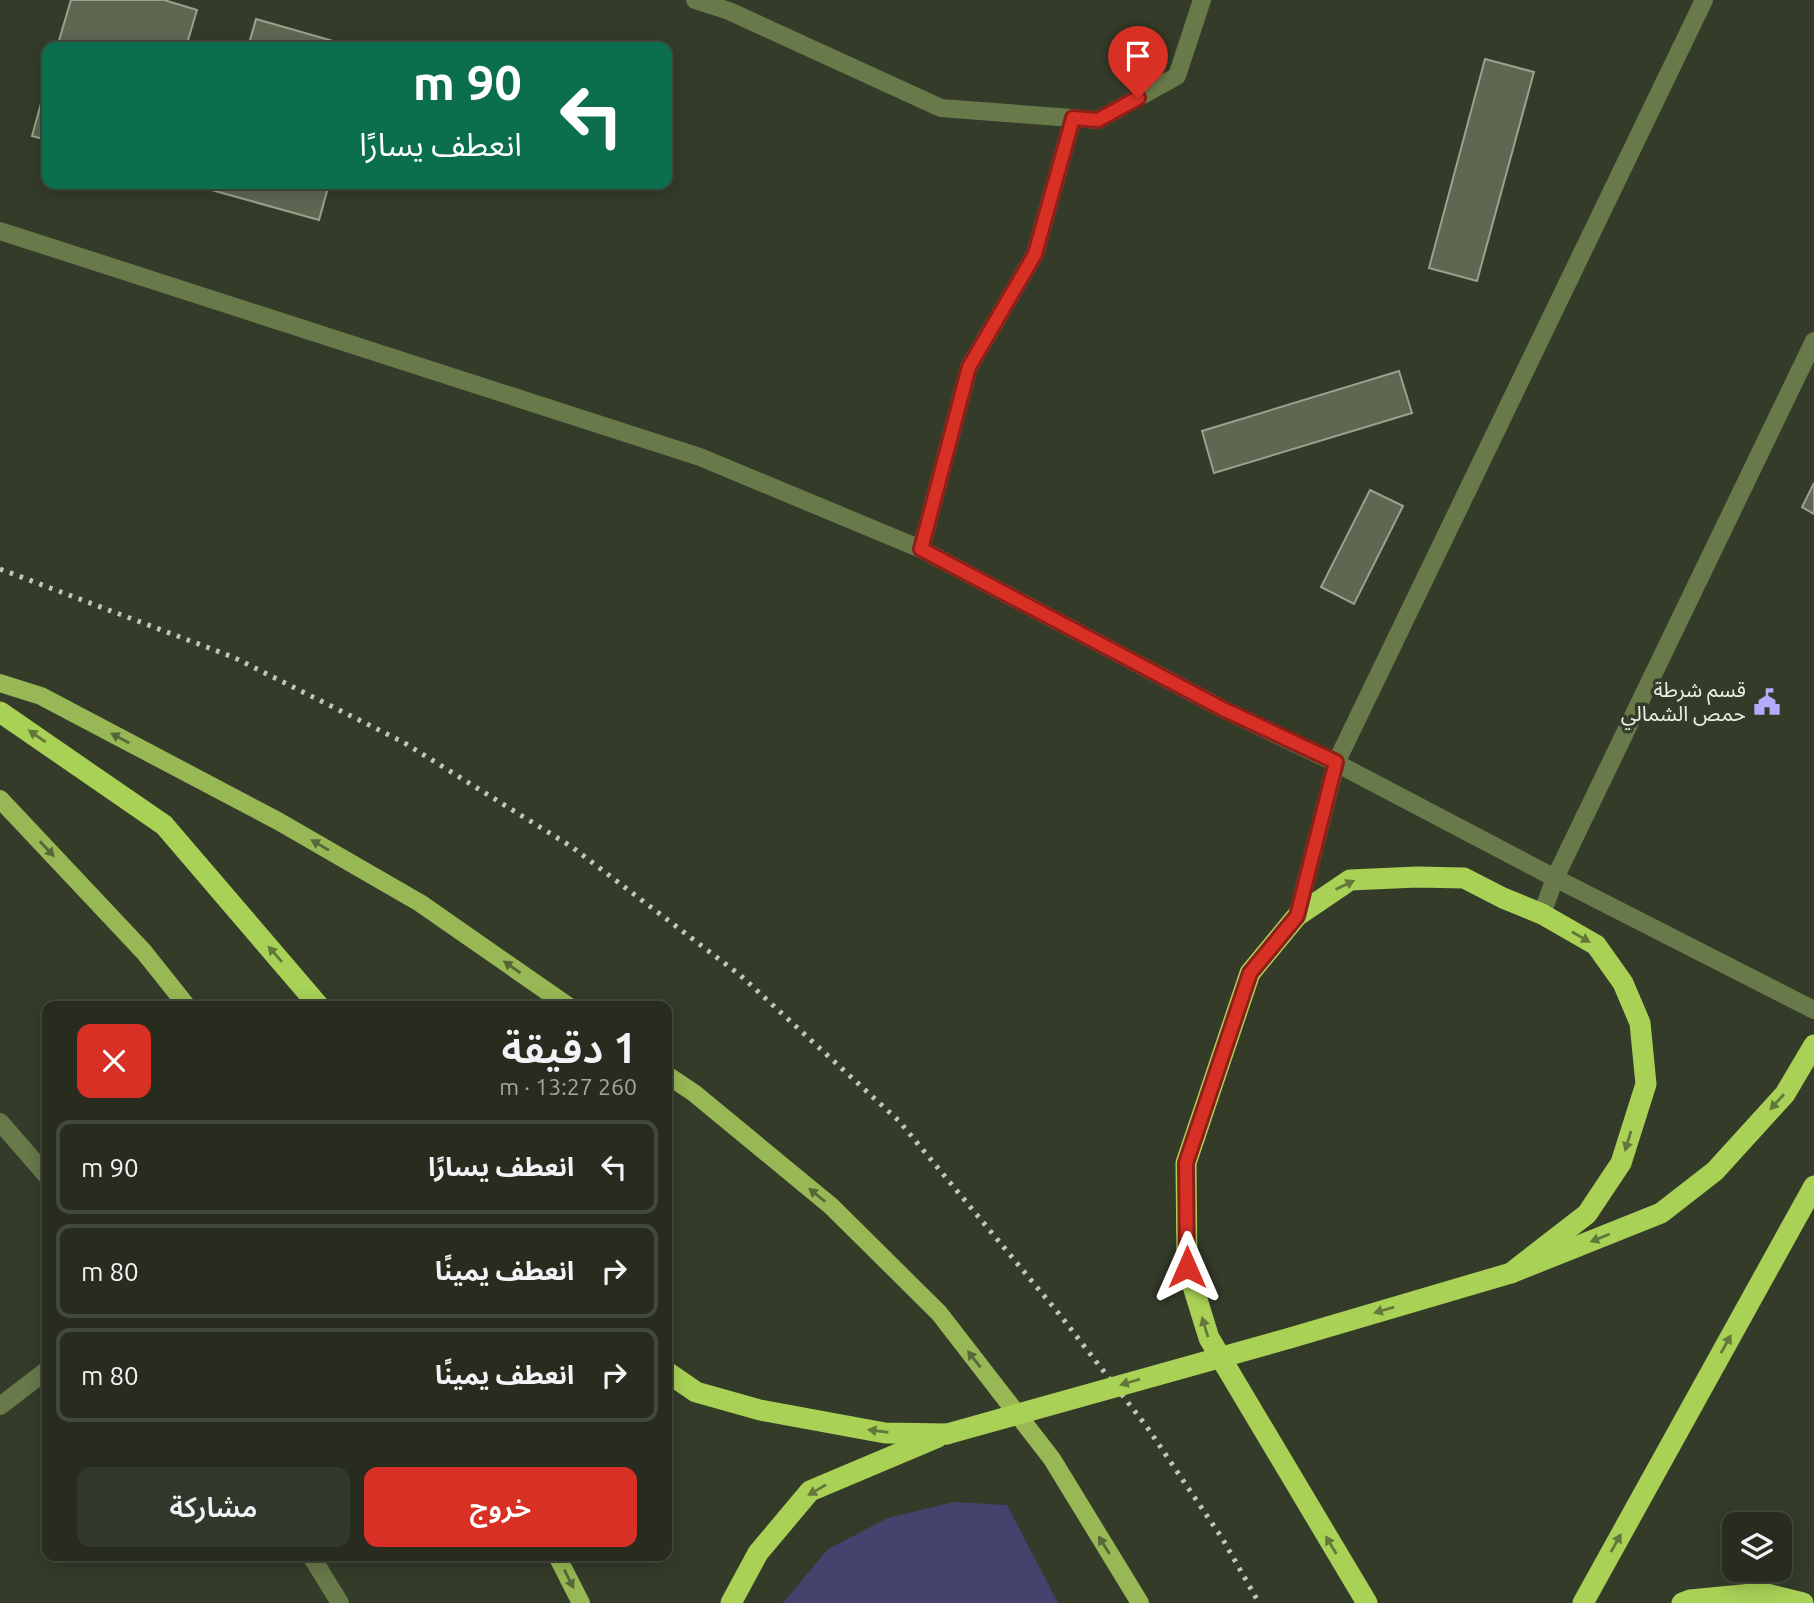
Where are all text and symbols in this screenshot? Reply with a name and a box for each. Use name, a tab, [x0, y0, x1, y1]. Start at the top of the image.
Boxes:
pin	[1108, 26, 1168, 98]
icon: arrive	[1119, 37, 1157, 75]
text: 90 m	[413, 54, 522, 109]
icon: left	[546, 70, 637, 161]
text: انعطف يسارًا	[359, 126, 522, 162]
place label: قسم شرطة حمص الشمالي	[1621, 677, 1746, 730]
public building icon: قسم شرطة حمص الشمالي	[1752, 687, 1782, 717]
one-way arrow	[28, 729, 46, 743]
one-way arrow	[110, 732, 130, 743]
one-way arrow	[311, 839, 330, 851]
one-way arrow	[38, 840, 55, 857]
one-way arrow	[1336, 880, 1356, 892]
one-way arrow	[1572, 931, 1591, 943]
one-way arrow	[268, 946, 283, 963]
one-way arrow	[503, 960, 521, 974]
button: close	[77, 1024, 151, 1098]
text: 1 دقيقة	[501, 1024, 637, 1071]
text: 260 m · 13:27	[499, 1074, 637, 1099]
one-way arrow	[1769, 1093, 1785, 1111]
one-way arrow	[1622, 1131, 1632, 1152]
icon: left	[595, 1148, 633, 1186]
text: انعطف يسارًا	[428, 1152, 574, 1181]
text: 90 m	[81, 1153, 139, 1182]
one-way arrow	[809, 1187, 827, 1202]
position arrow	[1150, 1230, 1224, 1304]
one-way arrow	[1589, 1232, 1610, 1243]
icon: right	[595, 1252, 633, 1290]
text: انعطف يمينًا	[435, 1256, 574, 1285]
text: 80 m	[81, 1257, 139, 1286]
one-way arrow	[1373, 1306, 1394, 1316]
one-way arrow	[1200, 1316, 1210, 1337]
one-way arrow	[1720, 1334, 1731, 1354]
one-way arrow	[967, 1350, 981, 1368]
icon: right	[595, 1356, 633, 1394]
text: انعطف يمينًا	[435, 1360, 574, 1389]
text: 80 m	[81, 1361, 139, 1390]
one-way arrow	[1120, 1378, 1141, 1388]
one-way arrow	[867, 1425, 889, 1436]
button: مشاركة	[77, 1467, 350, 1547]
button: خروج	[364, 1467, 637, 1547]
one-way arrow	[807, 1484, 826, 1496]
map controls	[1722, 1512, 1792, 1582]
button: layers	[1722, 1512, 1792, 1582]
one-way arrow	[1610, 1534, 1622, 1553]
one-way arrow	[1098, 1535, 1111, 1554]
one-way arrow	[1325, 1535, 1338, 1554]
one-way arrow	[564, 1569, 575, 1589]

